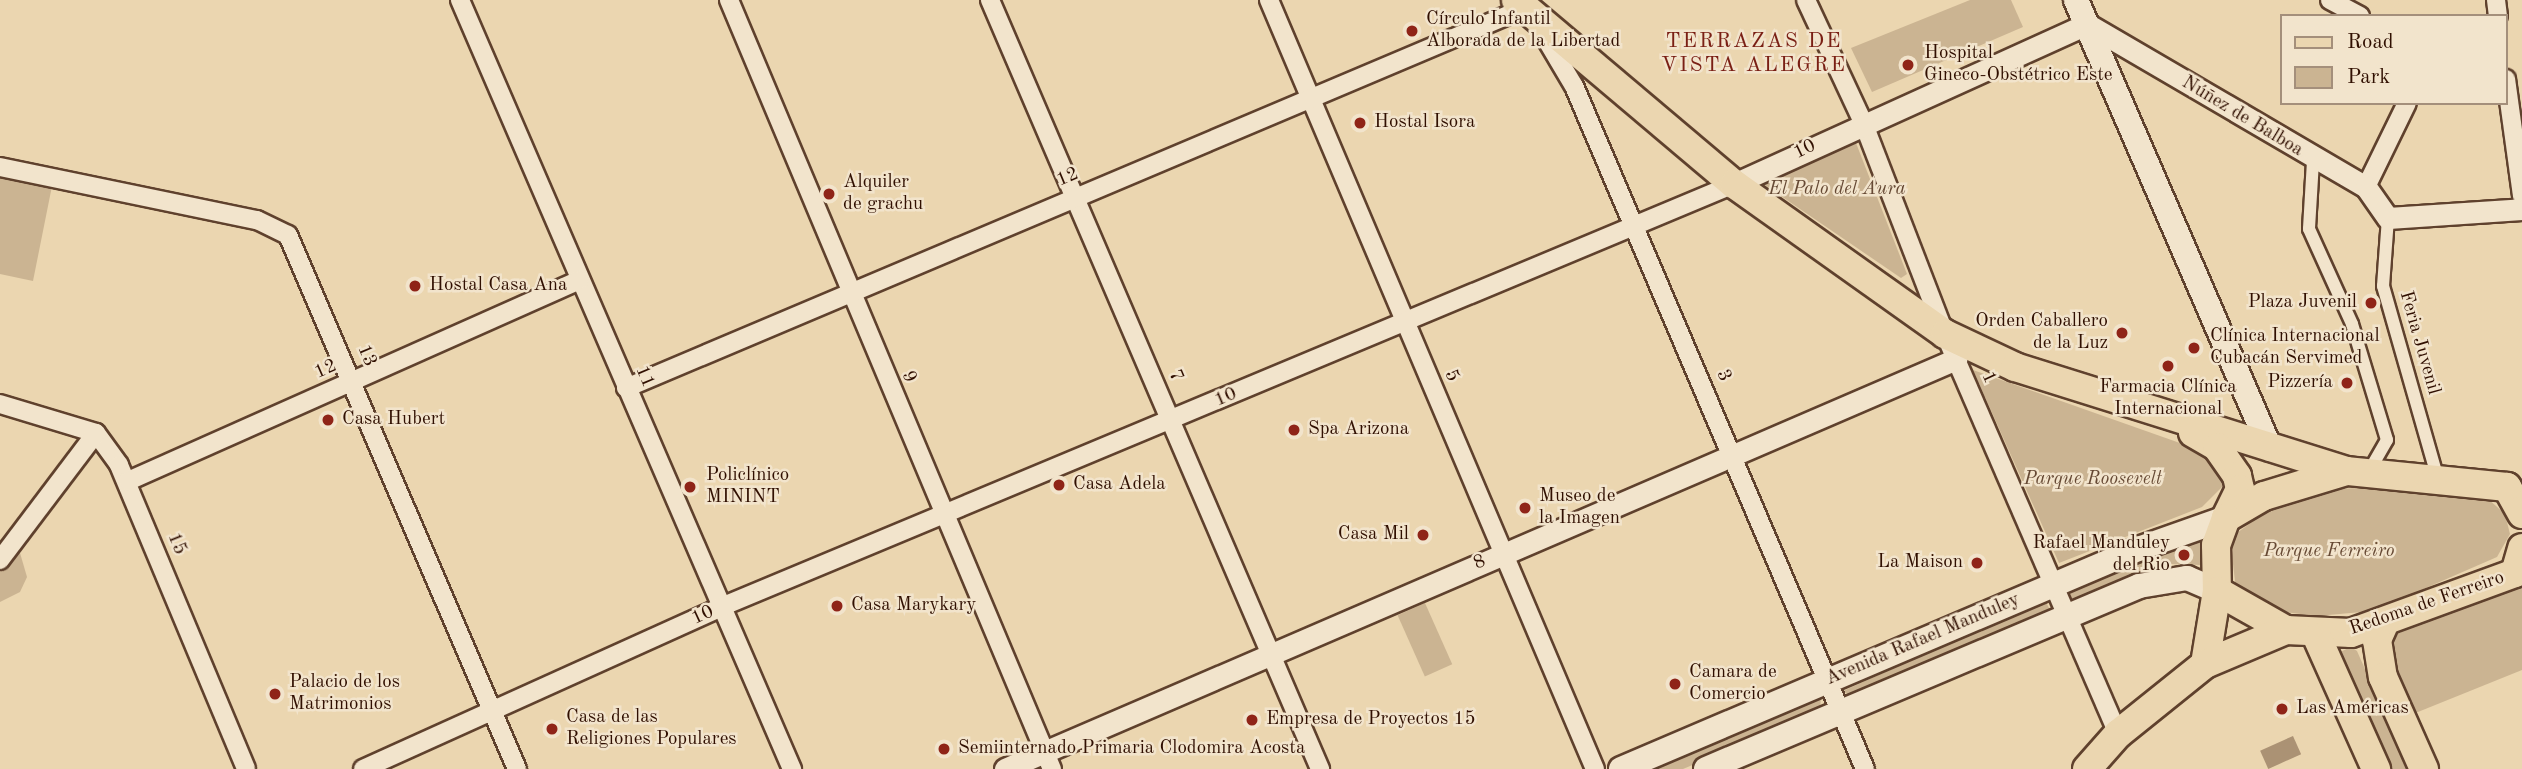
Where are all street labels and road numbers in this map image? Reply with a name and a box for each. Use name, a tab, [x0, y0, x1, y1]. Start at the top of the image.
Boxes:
street label: Núñez de Balboa	[2177, 72, 2307, 162]
street label: 10	[1790, 135, 1820, 165]
street label: 12	[1053, 163, 1083, 193]
street label: Feria Juvenil	[2393, 289, 2445, 397]
street label: 13	[351, 341, 381, 371]
street label: 12	[311, 355, 341, 385]
street label: 11	[629, 362, 659, 392]
street label: 7	[1162, 366, 1188, 386]
street label: 5	[1438, 366, 1464, 386]
street label: 3	[1710, 366, 1736, 386]
street label: 9	[895, 368, 921, 386]
street label: 1	[1975, 368, 2001, 388]
street label: 10	[1211, 383, 1241, 413]
street label: 15	[161, 530, 191, 558]
street label: 8	[1470, 550, 1490, 576]
street label: Redoma de Ferreiro	[2347, 567, 2507, 641]
street label: Avenida Rafael Manduley	[1823, 589, 2023, 691]
street label: 10	[688, 601, 718, 631]

